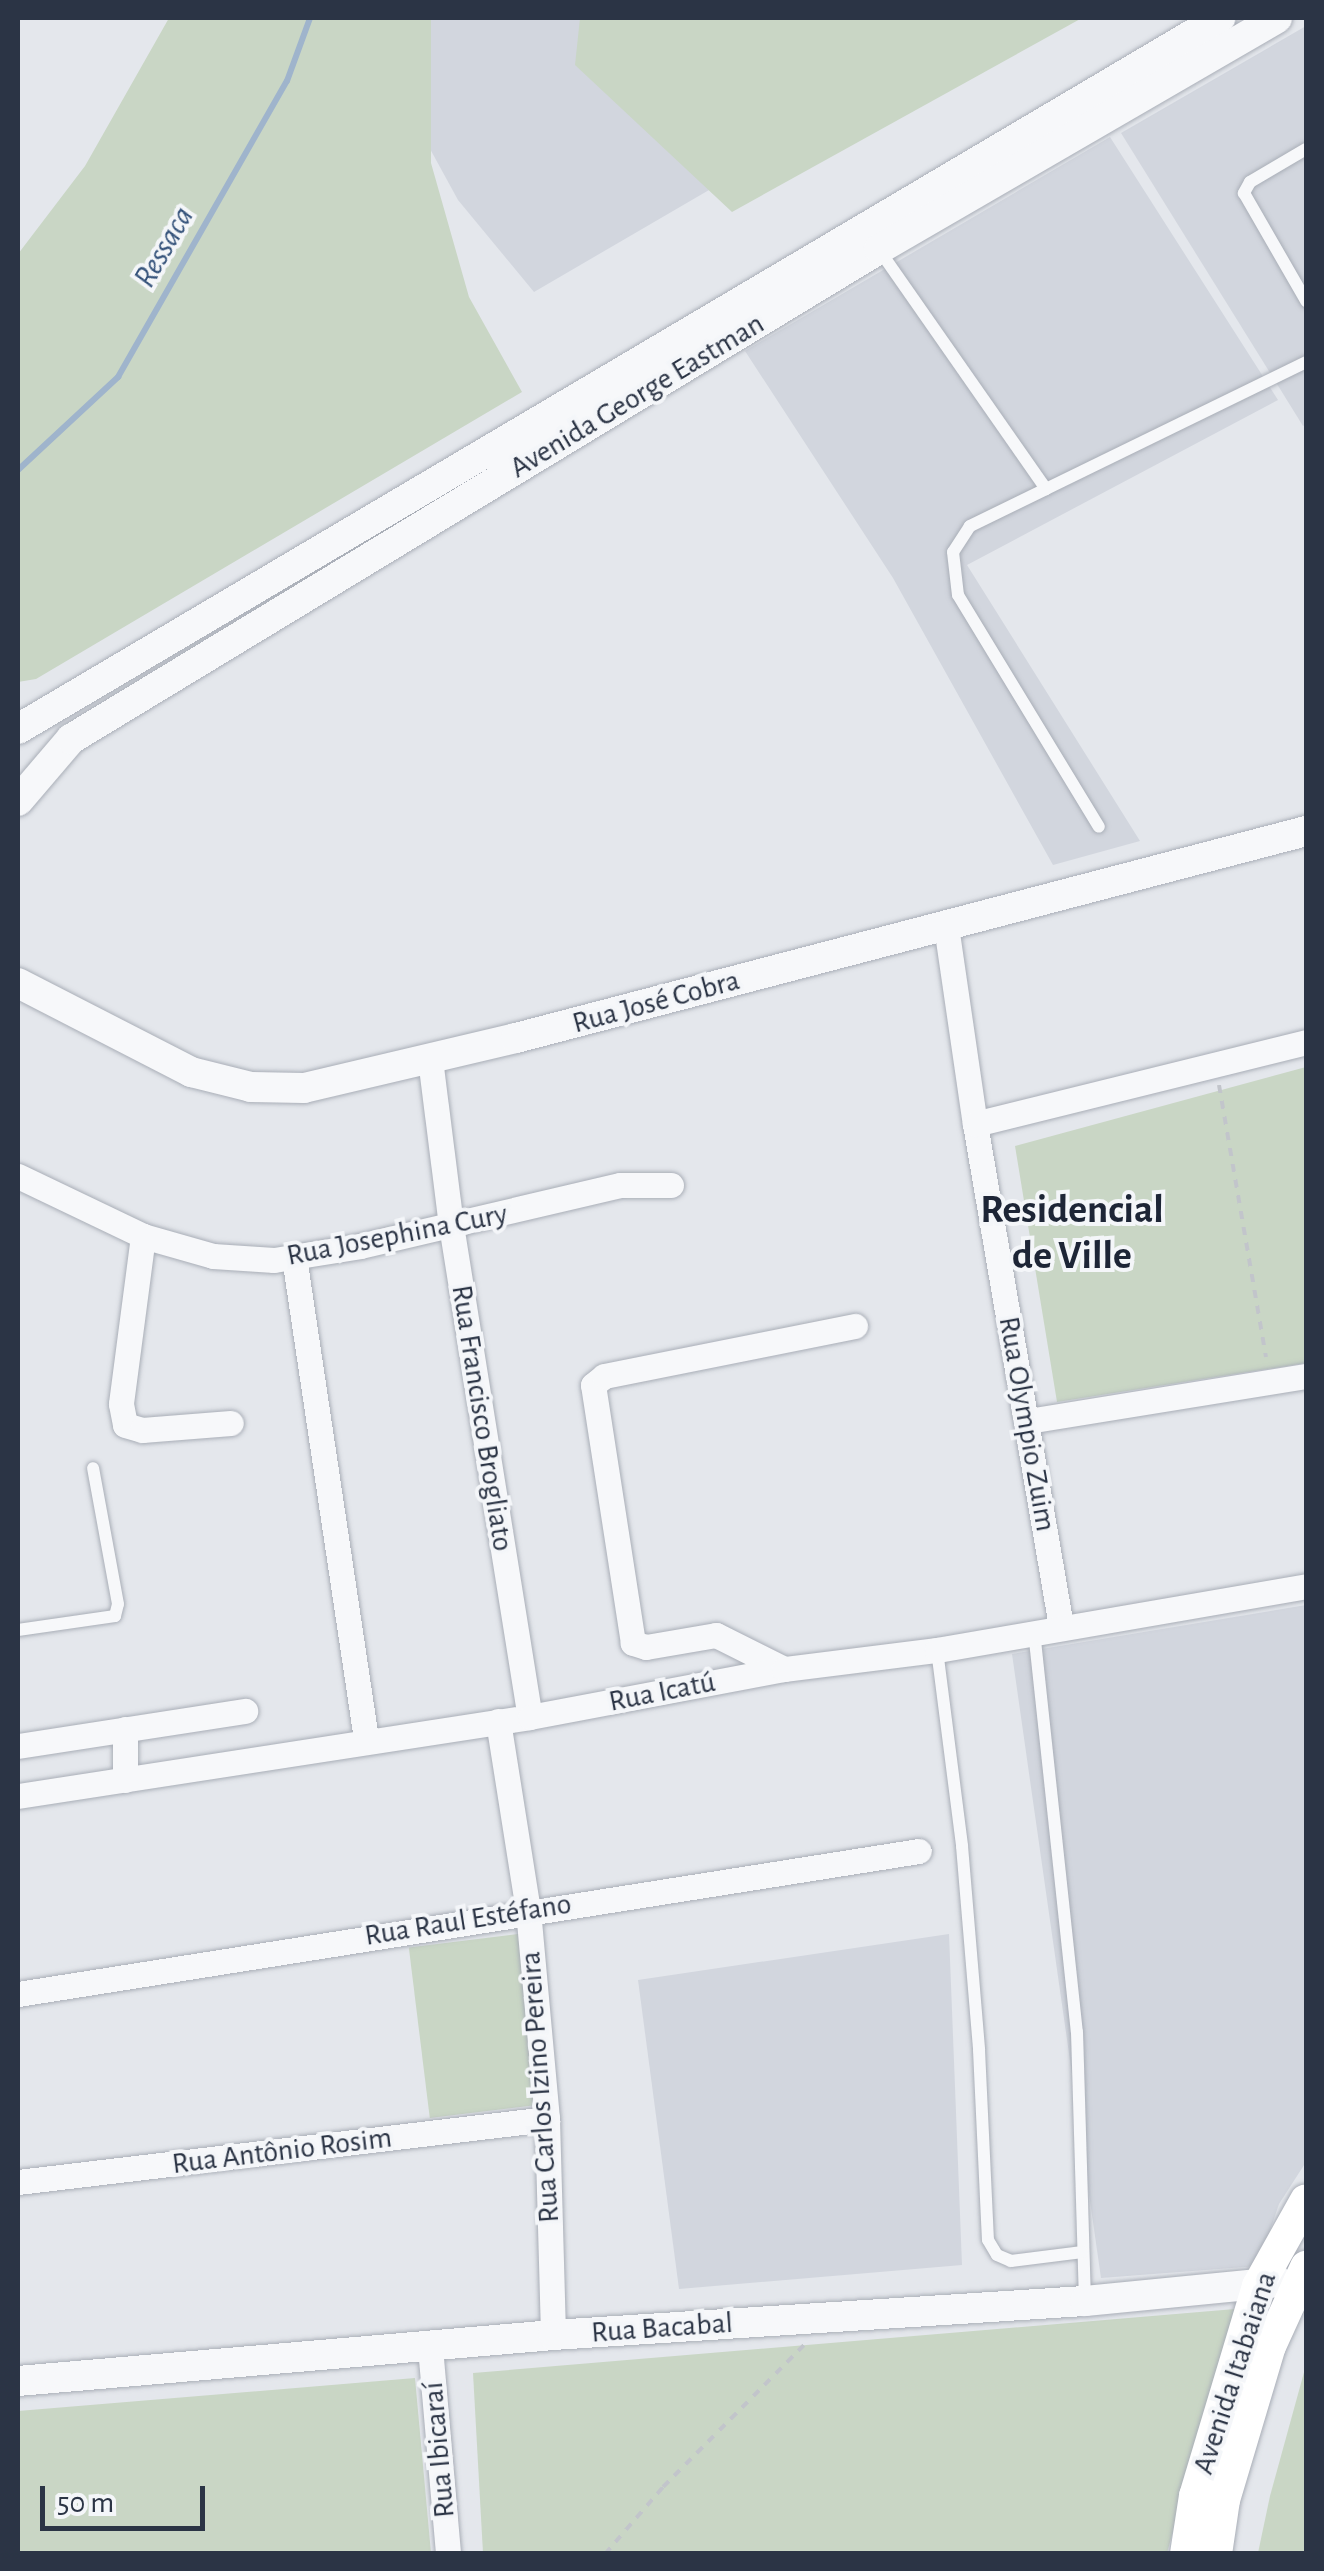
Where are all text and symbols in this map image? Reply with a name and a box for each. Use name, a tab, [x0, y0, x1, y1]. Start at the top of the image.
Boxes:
water label: Ressaca	[126, 200, 202, 294]
street label: Avenida George Eastman	[503, 306, 771, 486]
street label: Rua José Cobra	[568, 962, 744, 1042]
district label: Residencial de Ville	[980, 1186, 1164, 1280]
street label: Rua Josephina Cury	[284, 1196, 510, 1274]
street label: Rua Francisco Brogliato	[443, 1282, 521, 1554]
street label: Rua Olympio Zuim	[990, 1314, 1064, 1534]
street label: Rua Icatú	[606, 1664, 718, 1720]
street label: Rua Raul Estéfano	[362, 1886, 574, 1954]
street label: Rua Carlos Izino Pereira	[513, 1950, 567, 2224]
street label: Rua Antônio Rosim	[170, 2120, 394, 2182]
street label: Avenida Itabaiana	[1185, 2267, 1285, 2479]
street label: Rua Bacabal	[590, 2305, 734, 2351]
street label: Rua Ibicaraí	[415, 2381, 463, 2519]
scale bar	[45, 2466, 210, 2528]
text: 50 m	[57, 2488, 114, 2518]

